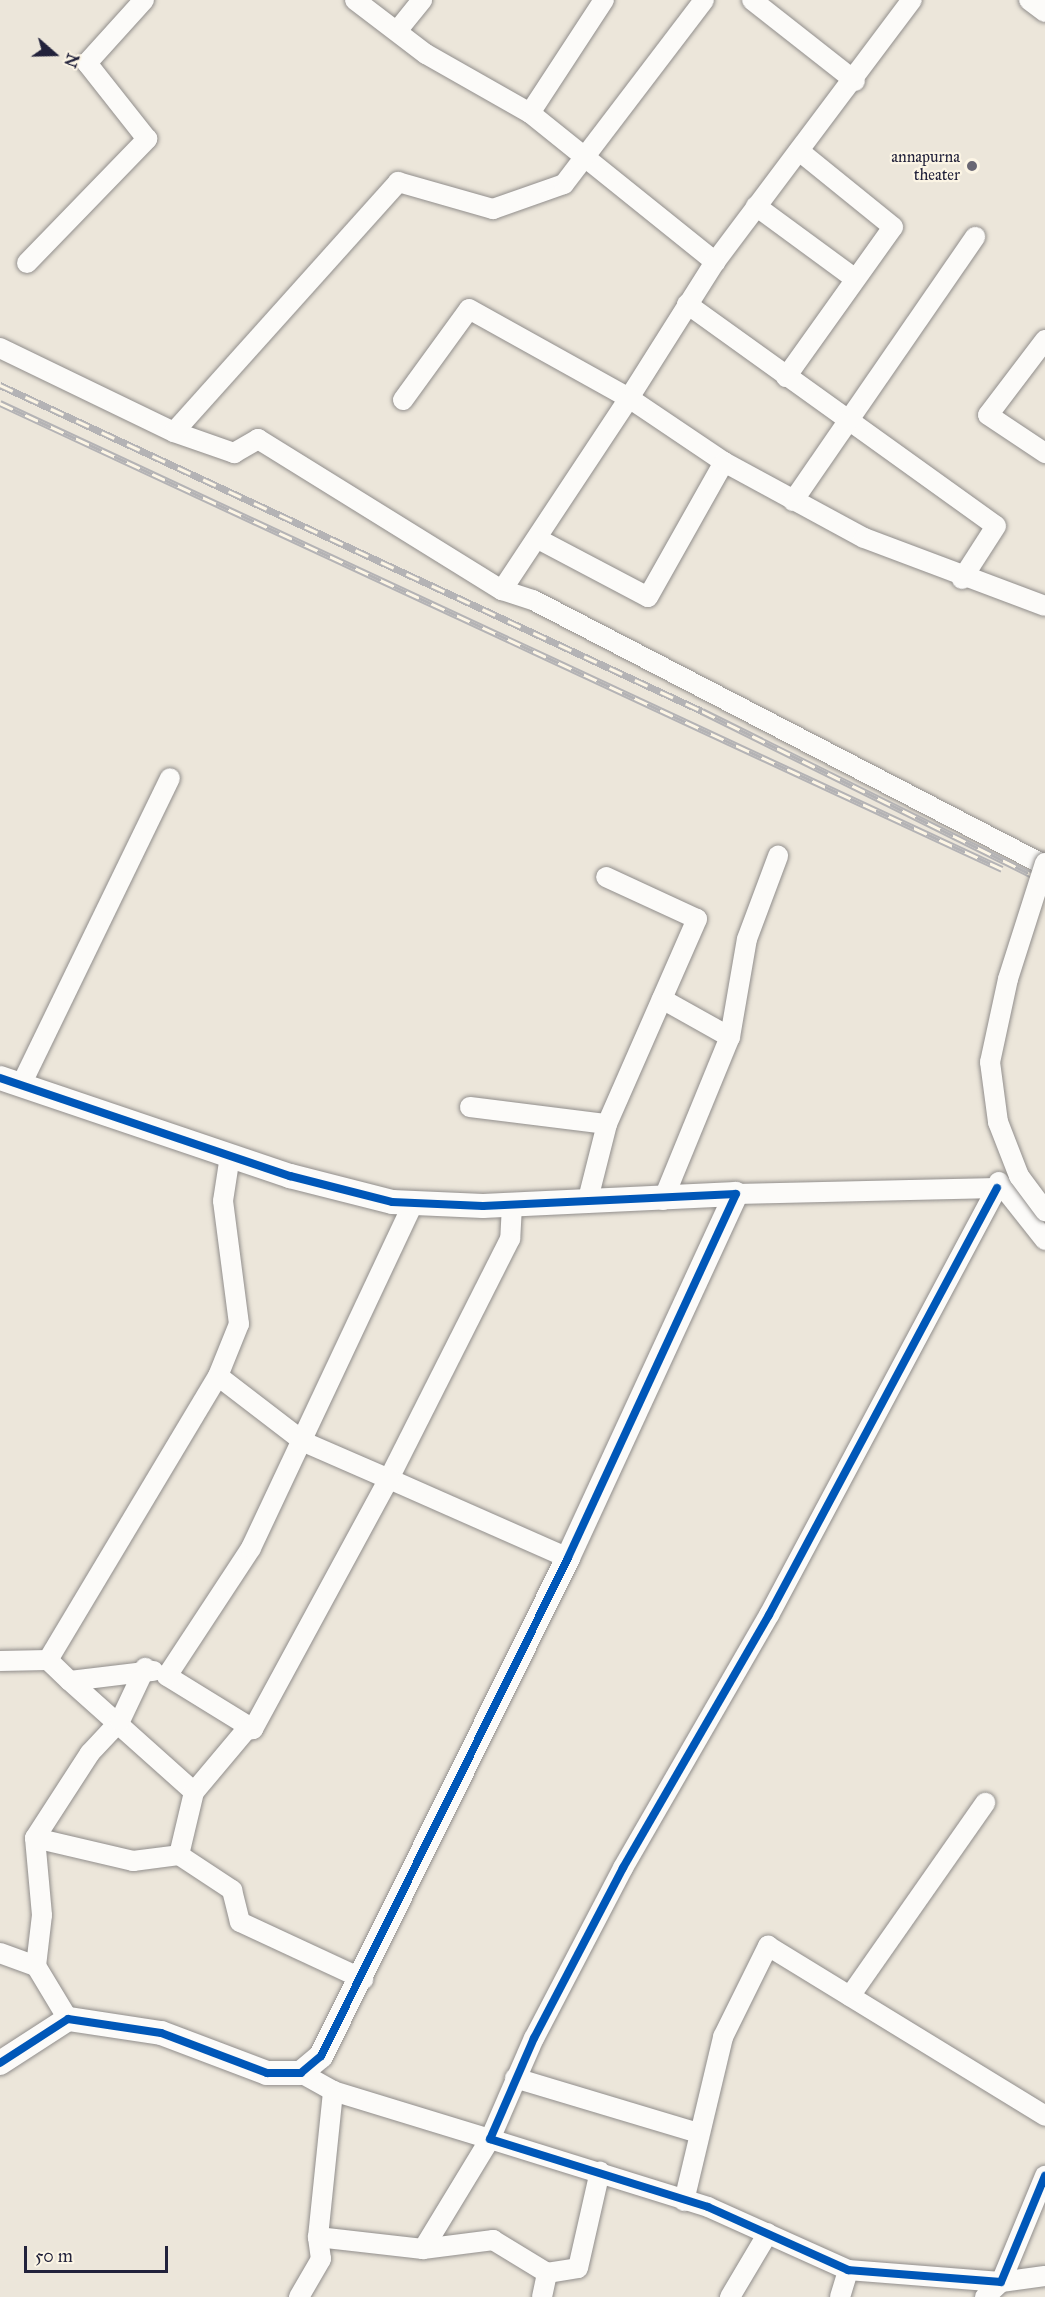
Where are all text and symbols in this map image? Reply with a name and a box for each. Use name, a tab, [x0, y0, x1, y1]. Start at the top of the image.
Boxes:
north arrow	[24, 24, 84, 84]
text: N	[60, 51, 83, 70]
place label: annapurna theater	[891, 147, 960, 185]
marker: annapurna theater	[965, 159, 979, 173]
scale bar	[27, 2234, 171, 2272]
text: 50 m	[35, 2245, 73, 2267]

